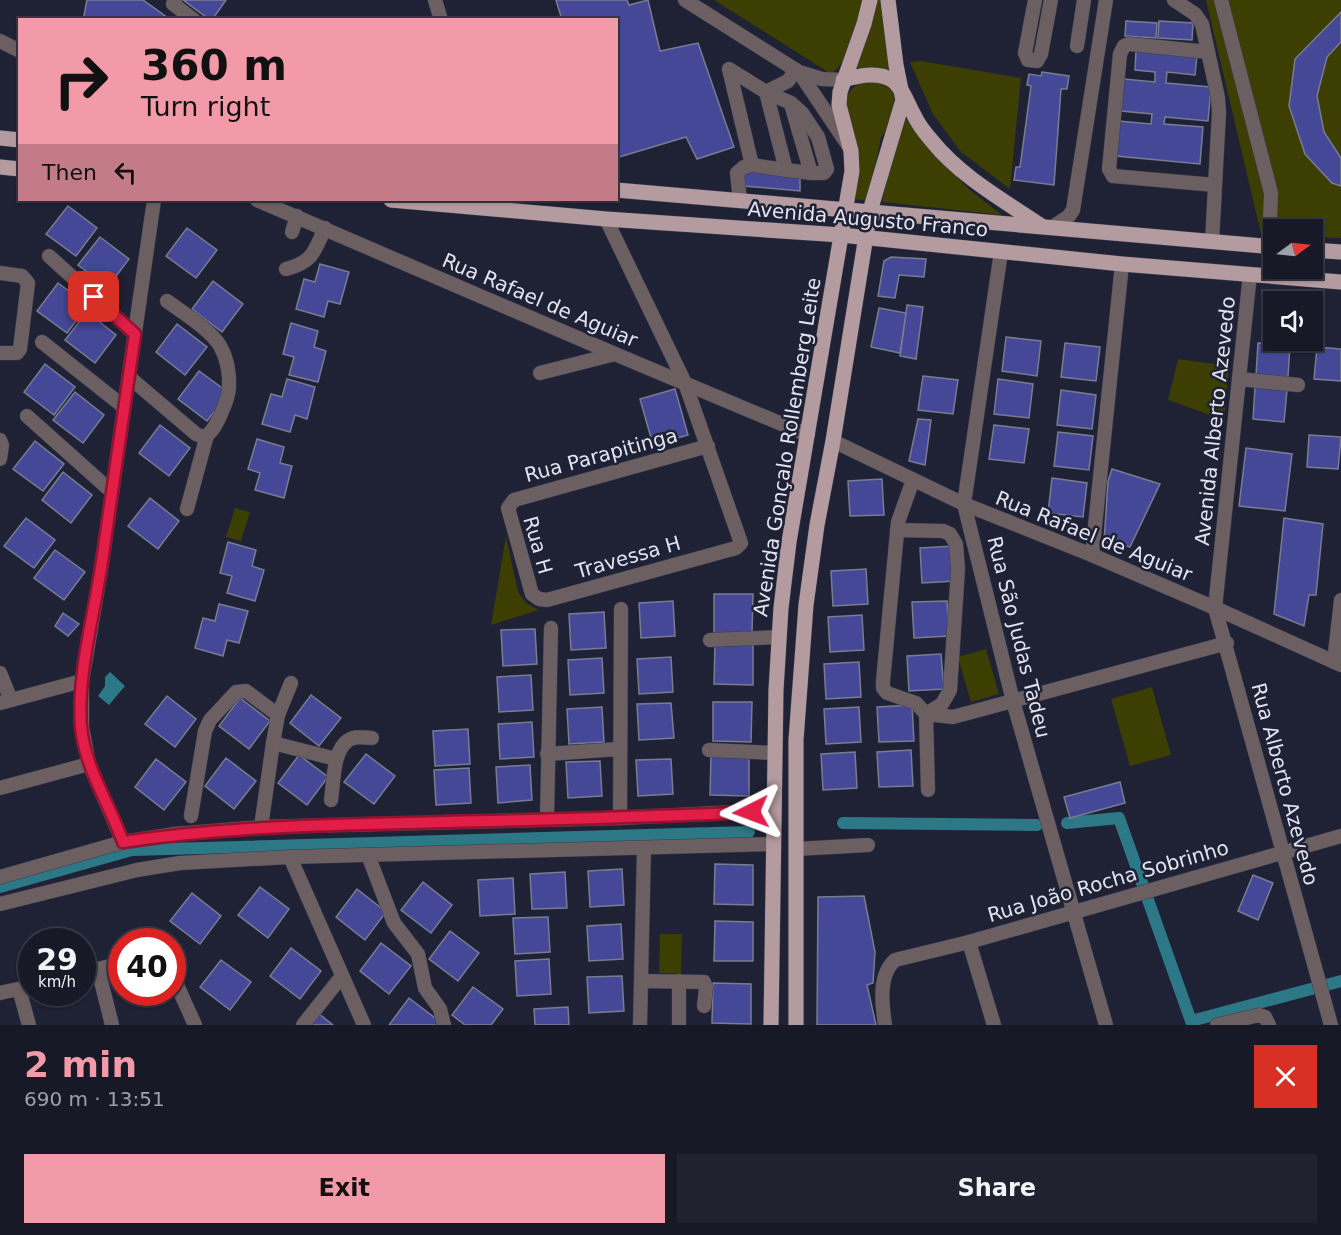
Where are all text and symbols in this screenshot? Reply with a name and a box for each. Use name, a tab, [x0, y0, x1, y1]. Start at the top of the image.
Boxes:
text: 360 m	[141, 41, 287, 90]
icon: right	[42, 42, 120, 120]
text: Turn right	[141, 91, 270, 122]
icon: left	[109, 156, 142, 189]
text: Then	[42, 160, 97, 185]
street label: Avenida Augusto Franco	[747, 197, 989, 241]
north arrow	[1263, 219, 1323, 279]
map controls	[1263, 219, 1323, 351]
street label: Rua Rafael de Aguiar	[439, 248, 642, 352]
pin	[68, 271, 119, 322]
street label: Avenida Gonçalo Rollemberg Leite	[748, 276, 826, 618]
icon: arrive	[77, 280, 110, 313]
button: sound	[1263, 291, 1323, 351]
street label: Avenida Alberto Azevedo	[1190, 295, 1240, 547]
street label: Rua Parapitinga	[522, 423, 680, 487]
street label: Rua Rafael de Aguiar	[992, 486, 1197, 587]
street label: Rua H	[518, 513, 558, 577]
street label: Travessa H	[572, 531, 683, 584]
street label: Rua São Judas Tadeu	[982, 534, 1056, 740]
street label: Rua Alberto Azevedo	[1246, 680, 1324, 888]
position arrow	[719, 780, 783, 844]
street label: Rua João Rocha Sobrinho	[985, 835, 1231, 927]
speed limit sign: 40	[108, 928, 186, 1006]
text: 29	[36, 942, 78, 977]
text: km/h	[38, 973, 76, 991]
text: 2 min	[24, 1044, 137, 1085]
button: close	[1254, 1045, 1317, 1108]
text: 690 m · 13:51	[24, 1087, 165, 1111]
button: Exit	[24, 1154, 665, 1223]
button: Share	[677, 1154, 1317, 1223]

